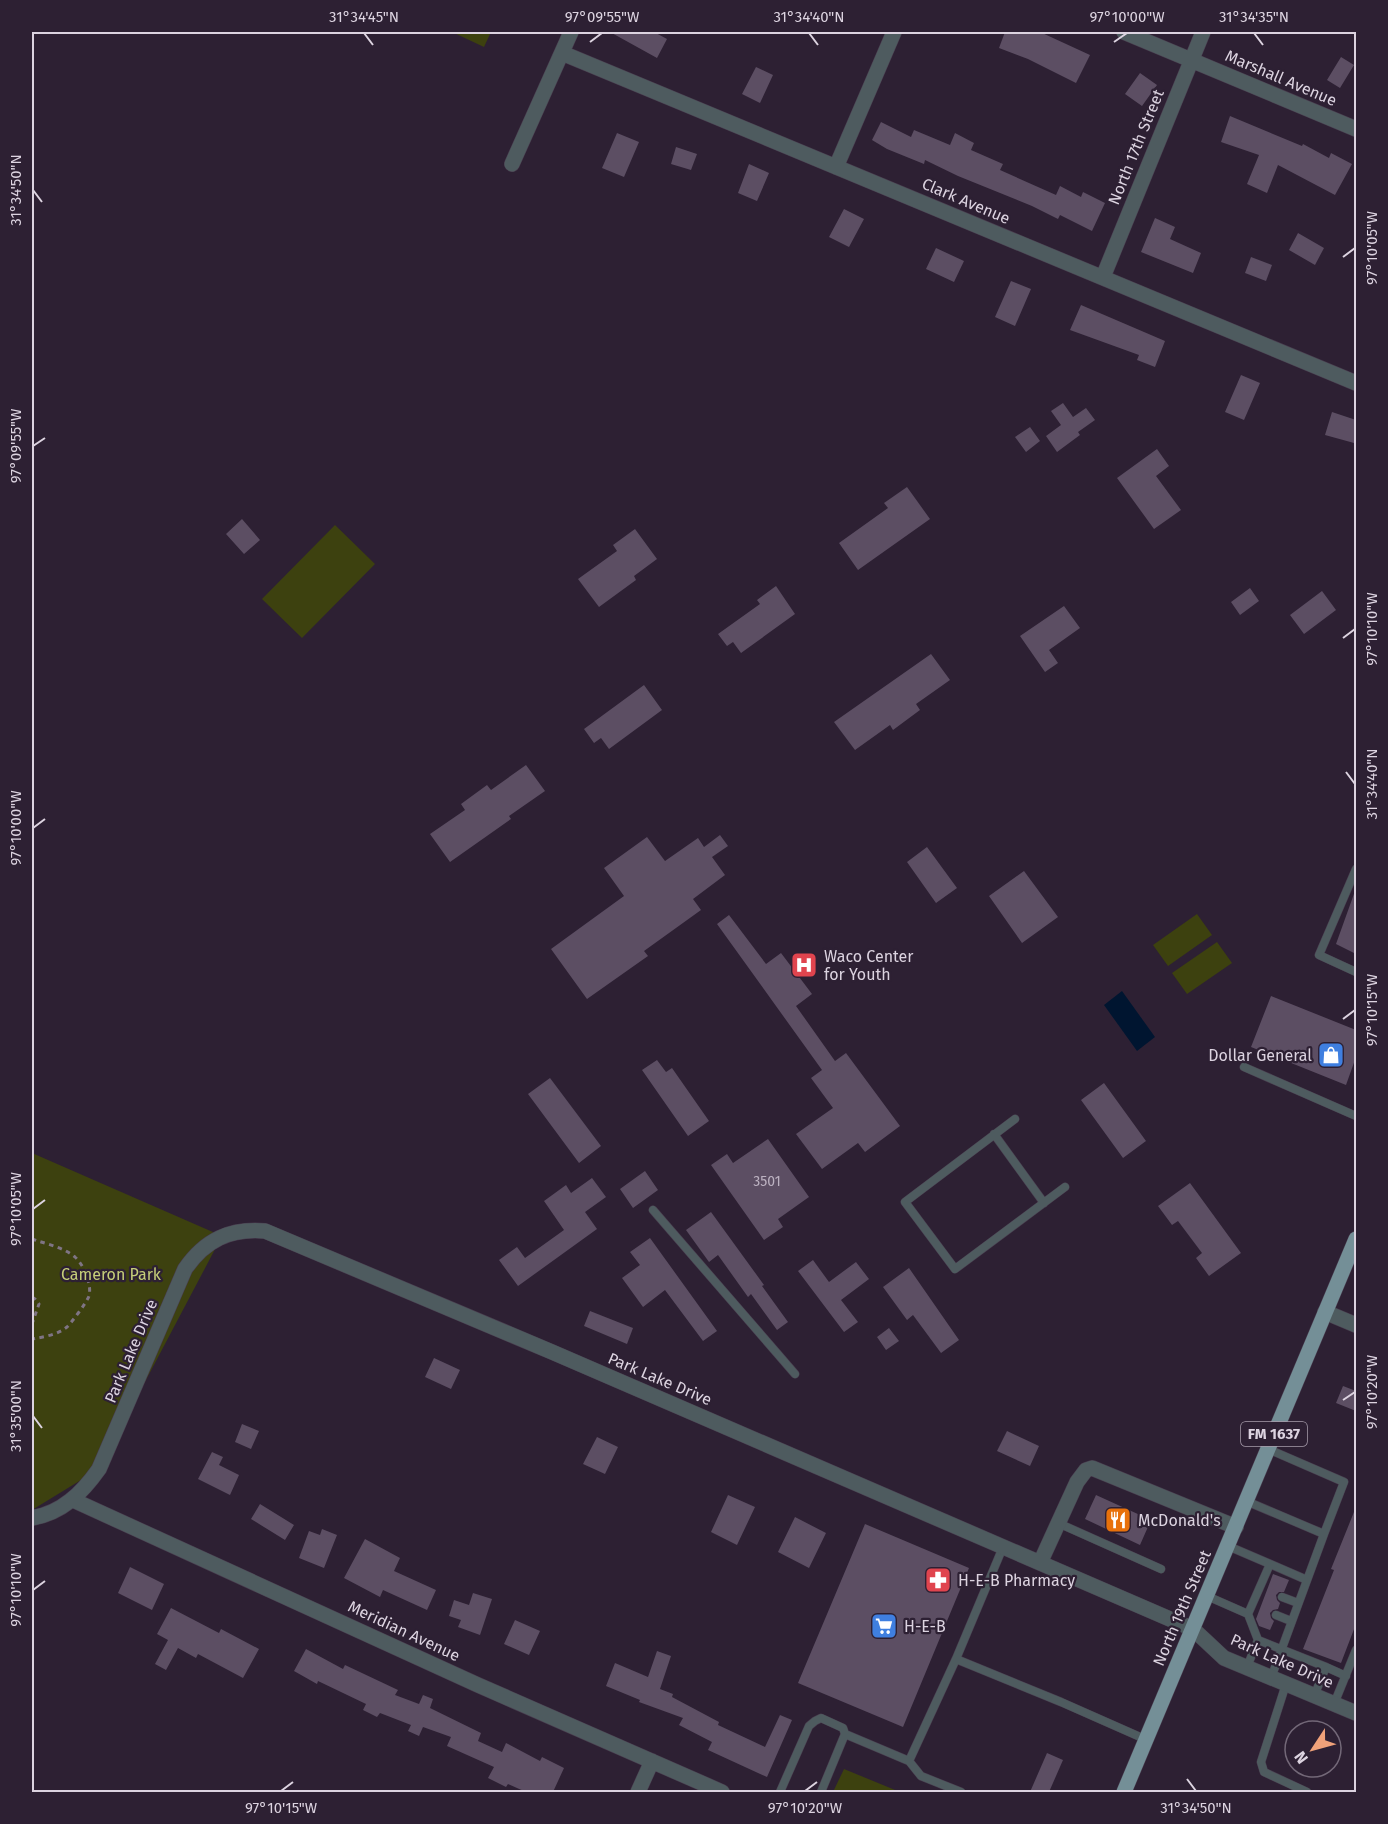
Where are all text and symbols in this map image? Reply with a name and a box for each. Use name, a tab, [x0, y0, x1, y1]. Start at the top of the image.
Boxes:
text: 31°34'45"N	[329, 8, 399, 26]
text: 97°09'55"W	[565, 8, 640, 26]
text: 31°34'40"N	[773, 8, 845, 26]
text: 97°10'00"W	[1089, 8, 1165, 26]
text: 31°34'35"N	[1219, 8, 1289, 26]
street label: Marshall Avenue	[1222, 46, 1340, 110]
street label: North 17th Street	[1104, 86, 1168, 207]
text: 31°34'50"N	[7, 154, 25, 226]
street label: Clark Avenue	[919, 174, 1013, 228]
text: 97°10'05"W	[1363, 210, 1381, 285]
text: 97°09'55"W	[7, 408, 25, 483]
text: 97°10'10"W	[1363, 592, 1381, 666]
text: 31°34'40"N	[1363, 748, 1381, 820]
text: 97°10'00"W	[7, 790, 25, 866]
place label: Waco Center for Youth	[824, 947, 914, 984]
hospital icon: Waco Center for Youth	[789, 950, 819, 980]
text: 97°10'15"W	[1363, 973, 1381, 1046]
shop icon: Dollar General	[1316, 1040, 1346, 1070]
place label: Dollar General	[1208, 1046, 1312, 1065]
text: 97°10'05"W	[7, 1171, 25, 1246]
house number: 3501	[753, 1173, 781, 1190]
park label: Cameron Park	[61, 1265, 162, 1284]
street label: Park Lake Drive	[101, 1296, 161, 1406]
street label: Park Lake Drive	[605, 1349, 715, 1409]
text: 97°10'20"W	[1363, 1354, 1381, 1429]
text: 31°35'00"N	[7, 1380, 25, 1452]
road number: FM 1637	[1241, 1422, 1307, 1446]
restaurant icon: McDonald's	[1103, 1505, 1133, 1535]
place label: McDonald's	[1138, 1511, 1221, 1530]
street label: North 19th Street	[1149, 1547, 1215, 1669]
text: 97°10'10"W	[7, 1553, 25, 1627]
pharmacy icon: H-E-B Pharmacy	[923, 1565, 953, 1595]
place label: H-E-B Pharmacy	[958, 1571, 1075, 1590]
street label: Meridian Avenue	[345, 1597, 463, 1665]
supermarket icon: H-E-B	[869, 1611, 899, 1641]
place label: H-E-B	[904, 1617, 946, 1636]
street label: Park Lake Drive	[1228, 1630, 1336, 1692]
north arrow	[1283, 1719, 1343, 1779]
text: N	[1290, 1748, 1312, 1767]
text: 97°10'15"W	[245, 1799, 318, 1817]
text: 97°10'20"W	[768, 1799, 843, 1817]
text: 31°34'50"N	[1160, 1799, 1232, 1817]

